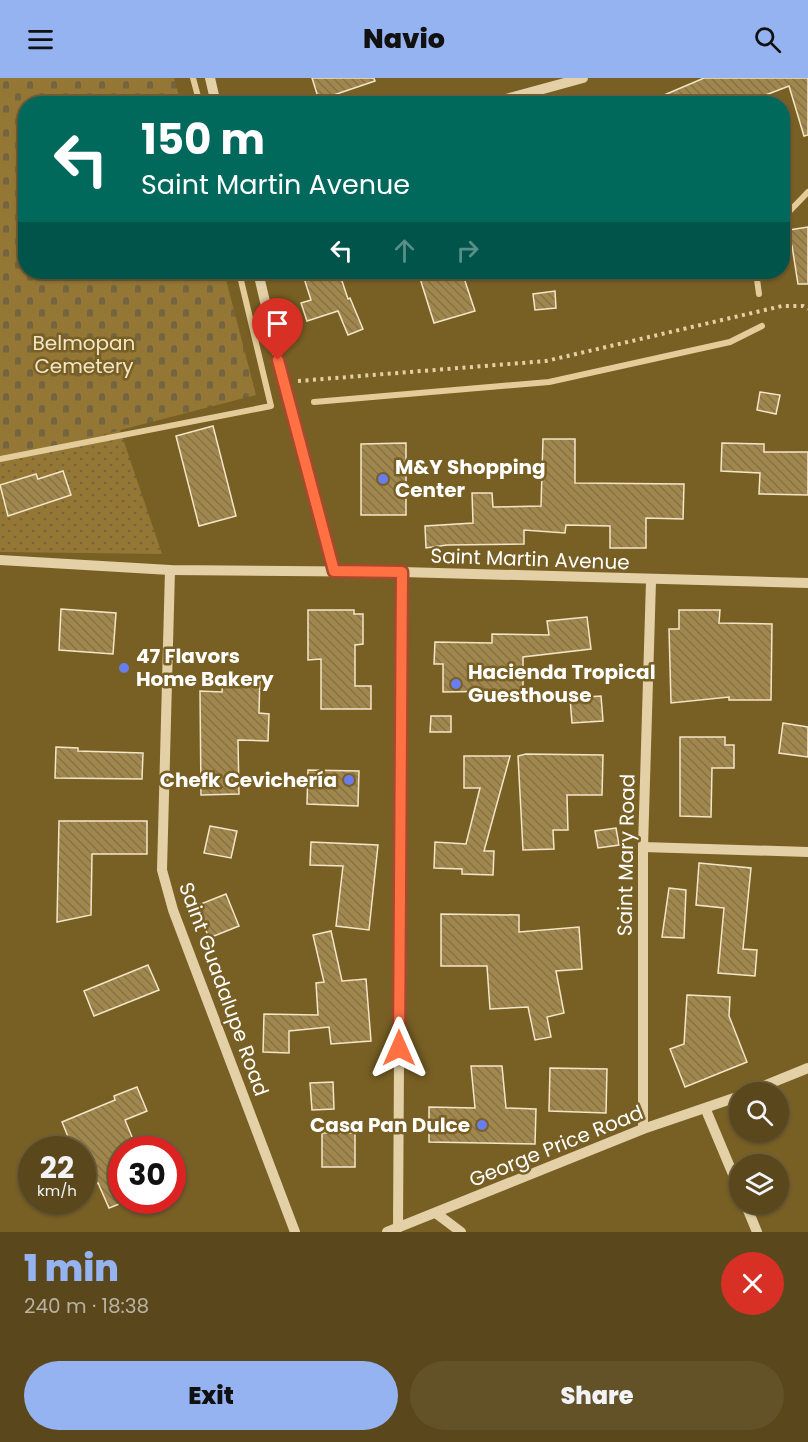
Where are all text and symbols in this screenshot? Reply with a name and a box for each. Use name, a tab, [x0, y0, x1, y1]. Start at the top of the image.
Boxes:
text: Navio	[363, 20, 445, 57]
icon: menu	[24, 23, 57, 56]
icon: search	[751, 23, 784, 56]
text: 150 m	[141, 110, 265, 169]
icon: left	[42, 120, 120, 198]
text: Saint Martin Avenue	[141, 166, 410, 203]
icon: left	[325, 234, 358, 267]
icon: ahead	[388, 234, 421, 267]
icon: right	[451, 234, 484, 267]
pin	[252, 298, 303, 360]
icon: arrive	[261, 307, 294, 340]
park label: Belmopan Cemetery	[33, 329, 135, 380]
place label: M&Y Shopping Center	[395, 453, 546, 504]
marker: M&Y Shopping Center	[376, 472, 390, 486]
street label: Saint Martin Avenue	[430, 542, 630, 576]
place label: 47 Flavors Home Bakery	[136, 642, 274, 693]
place label: Hacienda Tropical Guesthouse	[468, 658, 656, 709]
marker: 47 Flavors Home Bakery	[117, 661, 131, 675]
marker: Hacienda Tropical Guesthouse	[449, 677, 463, 691]
place label: Chefk Cevichería	[160, 766, 337, 794]
marker: Chefk Cevichería	[342, 773, 356, 787]
street label: Saint Mary Road	[611, 774, 641, 936]
street label: Saint Guadalupe Road	[172, 878, 276, 1100]
position arrow	[367, 1016, 431, 1080]
map controls	[729, 1082, 789, 1214]
button: search	[729, 1082, 789, 1142]
street label: George Price Road	[465, 1098, 647, 1194]
place label: Casa Pan Dulce	[310, 1111, 470, 1139]
marker: Casa Pan Dulce	[475, 1118, 489, 1132]
speed limit sign: 30	[108, 1136, 186, 1214]
text: 22	[40, 1146, 74, 1189]
button: layers	[729, 1154, 789, 1214]
text: km/h	[37, 1180, 77, 1201]
text: 1 min	[24, 1243, 119, 1294]
button: close	[721, 1252, 784, 1315]
text: 240 m · 18:38	[24, 1292, 149, 1320]
button: Exit	[24, 1361, 398, 1430]
button: Share	[410, 1361, 784, 1430]

